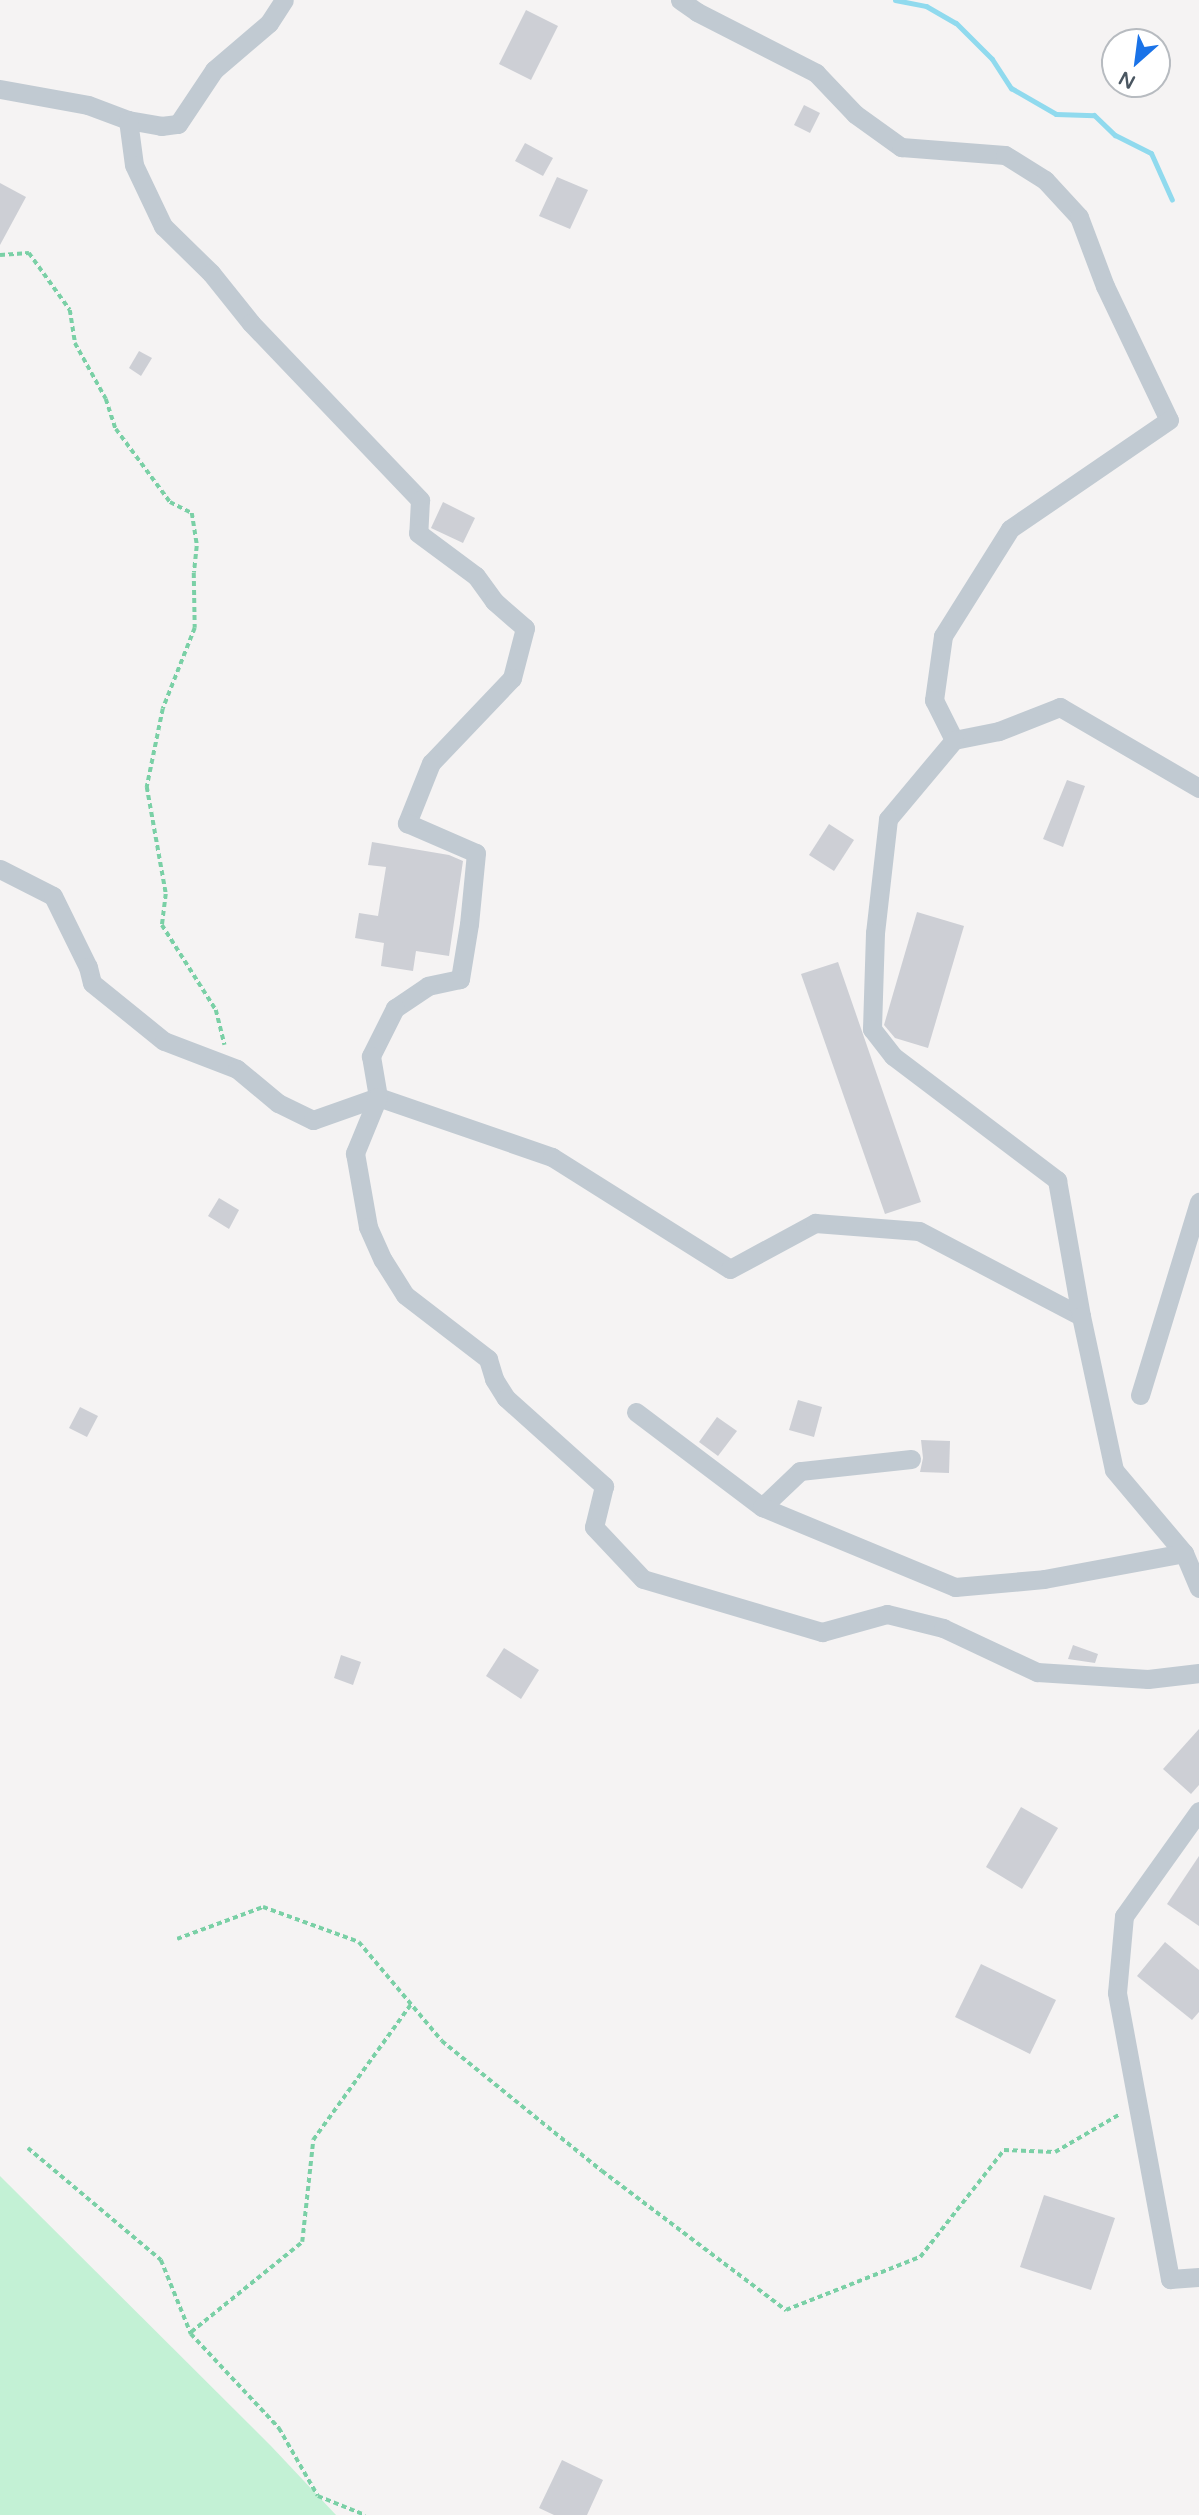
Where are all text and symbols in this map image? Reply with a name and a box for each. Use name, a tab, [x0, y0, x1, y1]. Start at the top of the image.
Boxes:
north arrow	[1101, 28, 1171, 98]
text: N	[1115, 66, 1139, 93]

